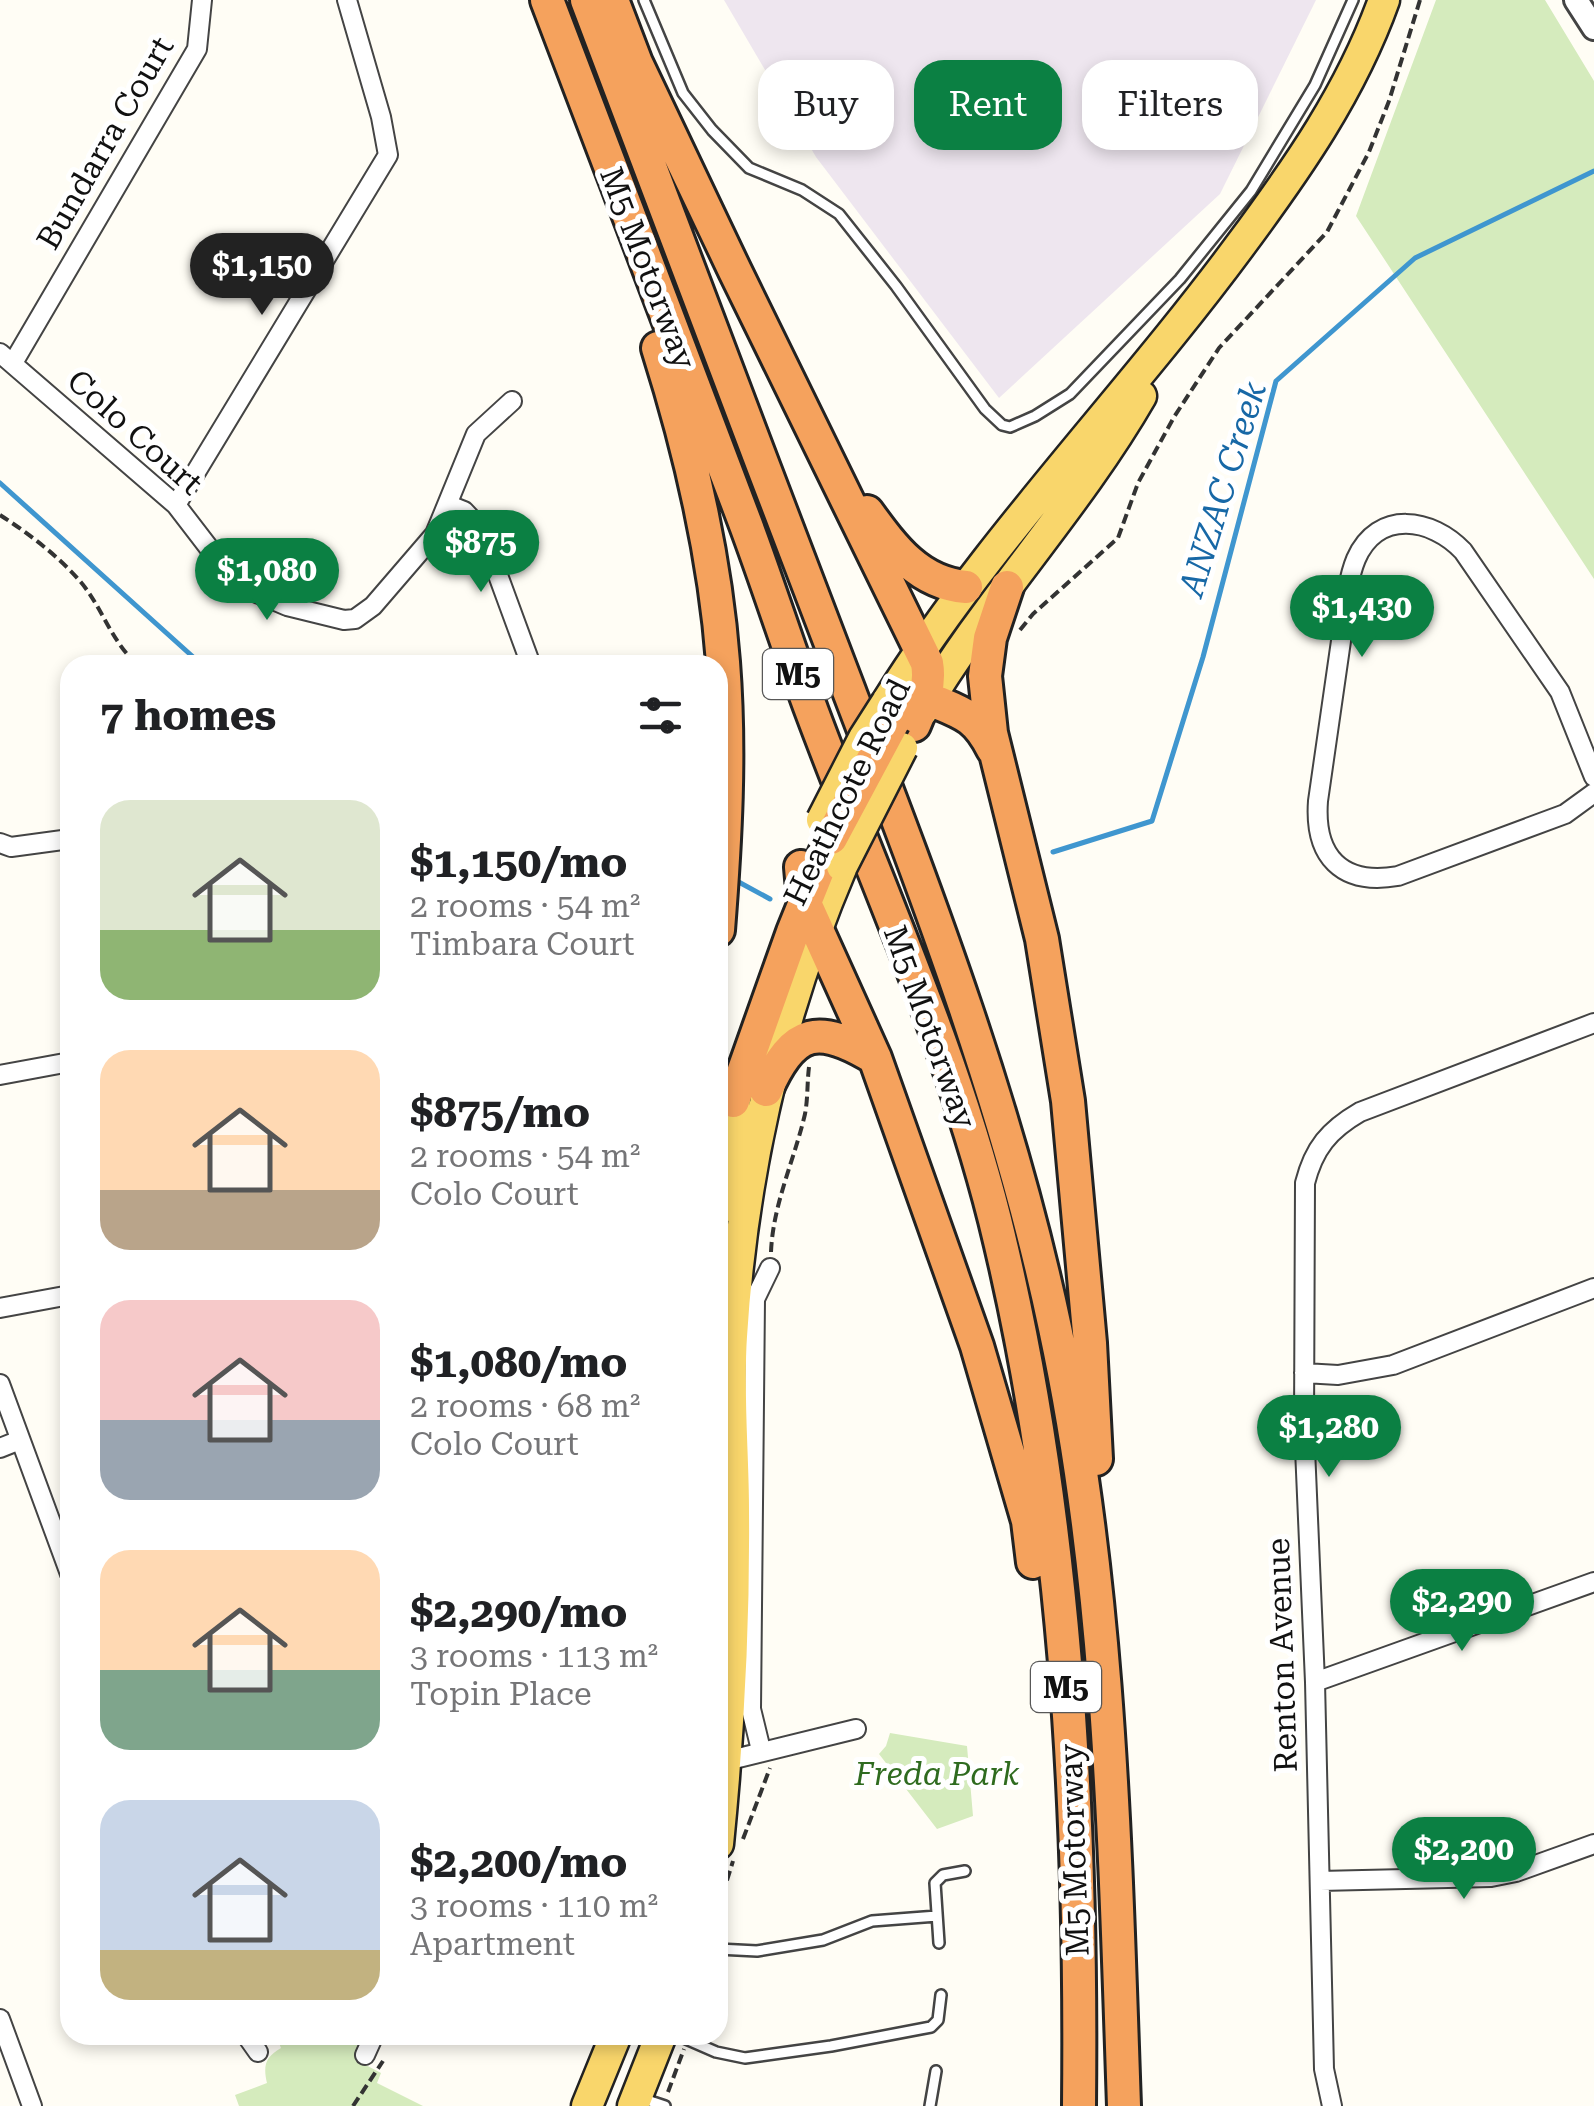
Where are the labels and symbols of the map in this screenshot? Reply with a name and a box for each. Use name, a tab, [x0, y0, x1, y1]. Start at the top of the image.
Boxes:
street label: Bundarra Court	[29, 30, 181, 256]
street label: M5 Motorway	[592, 162, 704, 374]
pin: $1,150	[181, 233, 343, 318]
street label: Colo Court	[60, 361, 210, 503]
water label: ANZAC Creek	[1170, 377, 1275, 603]
pin: $875	[422, 510, 540, 595]
pin: $1,080	[186, 538, 348, 623]
pin: $1,430	[1281, 575, 1443, 660]
road number: M5	[763, 649, 833, 699]
street label: Heathcote Road	[776, 673, 918, 911]
street label: M5 Motorway	[876, 920, 984, 1134]
pin: $1,280	[1248, 1395, 1410, 1480]
street label: Renton Avenue	[1259, 1537, 1305, 1773]
pin: $2,290	[1381, 1569, 1543, 1654]
road number: M5	[1031, 1662, 1101, 1712]
street label: M5 Motorway	[1051, 1743, 1097, 1957]
park label: Freda Park	[854, 1755, 1020, 1793]
pin: $2,200	[1383, 1817, 1545, 1902]

